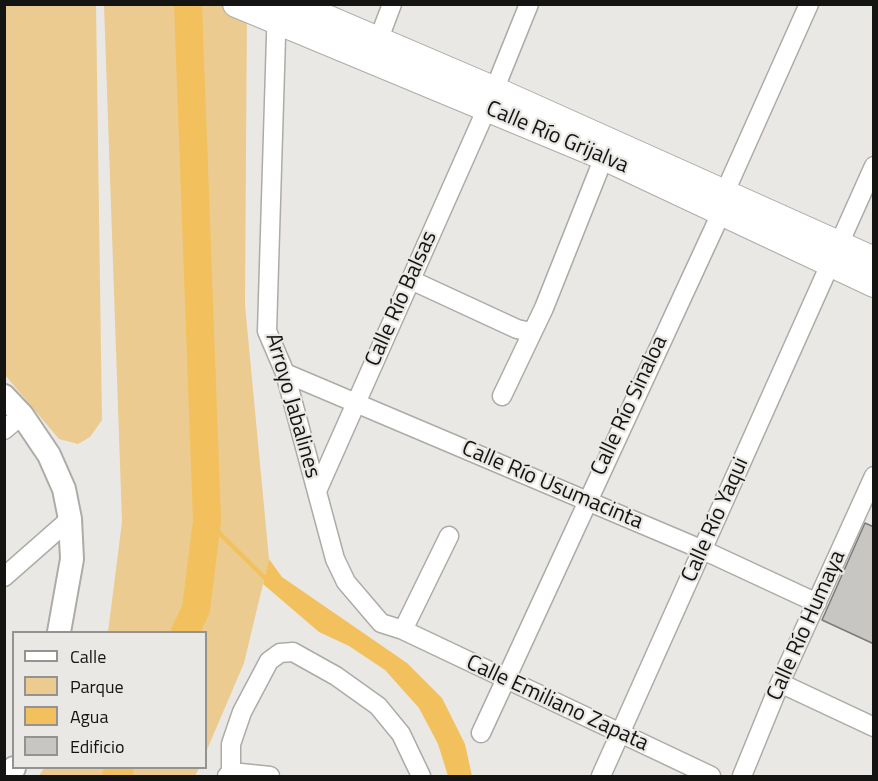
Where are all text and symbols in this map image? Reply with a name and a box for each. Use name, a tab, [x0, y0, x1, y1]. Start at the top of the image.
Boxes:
street label: Calle Río Grijalva	[482, 96, 632, 180]
street label: Calle Río Balsas	[360, 227, 444, 371]
street label: Arroyo Jabalines	[259, 331, 325, 481]
street label: Calle Río Sinaloa	[586, 332, 674, 480]
street label: Calle Río Usumacinta	[457, 436, 647, 536]
street label: Calle Río Yaqui	[677, 454, 755, 586]
street label: Calle Río Humaya	[762, 547, 852, 705]
legend	[12, 631, 207, 769]
text: Calle	[70, 643, 106, 670]
street label: Calle Emiliano Zapata	[462, 650, 652, 758]
text: Parque	[70, 673, 124, 700]
text: Agua	[70, 703, 108, 730]
text: Edificio	[70, 733, 124, 760]

